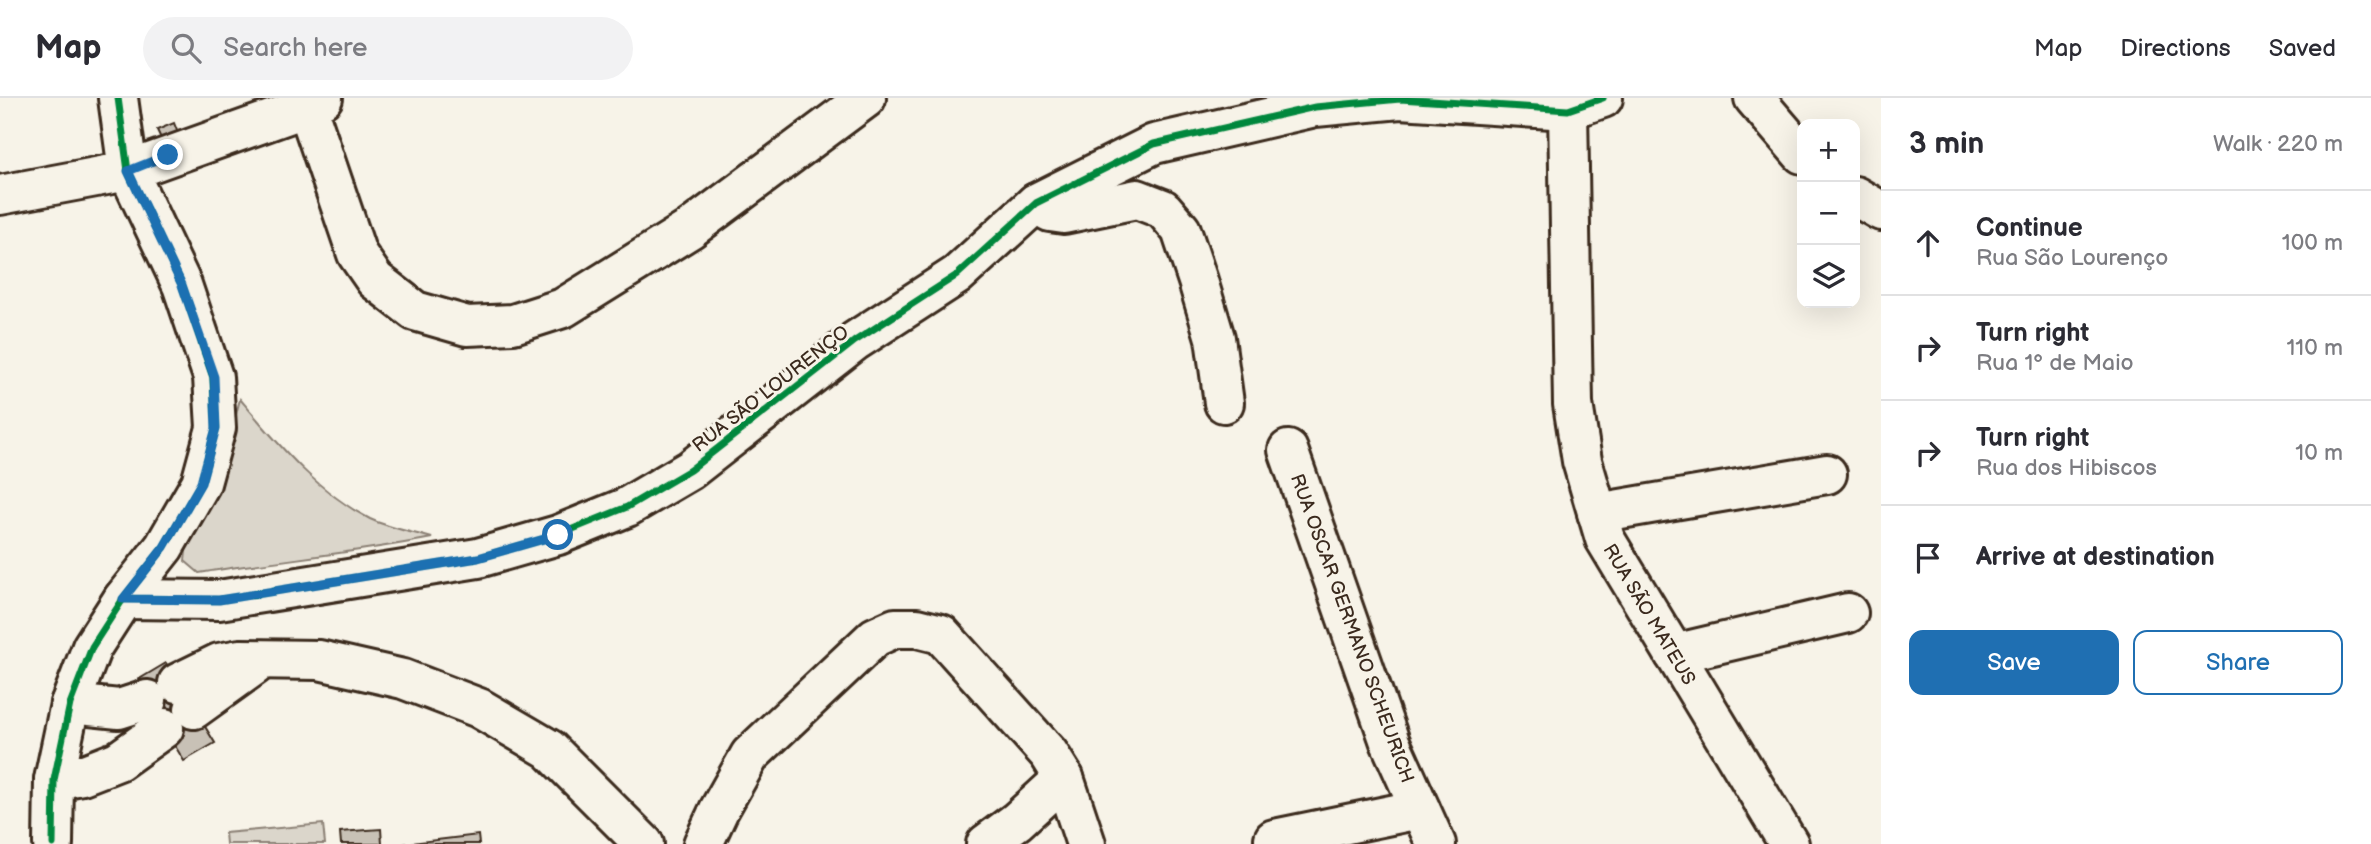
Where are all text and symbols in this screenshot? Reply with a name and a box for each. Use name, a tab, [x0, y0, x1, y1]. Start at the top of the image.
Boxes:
search box	[143, 17, 633, 80]
text: Map	[35, 28, 101, 68]
icon: search	[167, 29, 205, 67]
text: Search here	[223, 33, 367, 64]
text: Map	[2034, 34, 2082, 63]
text: Directions	[2120, 34, 2231, 63]
text: Saved	[2269, 34, 2336, 63]
map controls	[1797, 119, 1860, 308]
button: +	[1797, 119, 1860, 182]
text: 3 min	[1909, 126, 1984, 162]
text: Walk · 220 m	[2213, 130, 2343, 158]
route end	[152, 139, 183, 170]
button: −	[1797, 182, 1860, 245]
text: Continue	[1976, 213, 2083, 244]
icon: ahead	[1909, 224, 1947, 262]
text: 100 m	[2282, 229, 2343, 257]
text: Rua São Lourenço	[1976, 244, 2168, 272]
button: layers	[1797, 245, 1860, 308]
text: Turn right	[1976, 318, 2089, 349]
street label: RUA SÃO LOURENÇO	[688, 321, 854, 457]
icon: right	[1909, 329, 1947, 367]
text: 110 m	[2286, 334, 2343, 362]
text: Rua 1º de Maio	[1976, 349, 2134, 377]
text: Turn right	[1976, 423, 2089, 454]
icon: right	[1909, 434, 1947, 472]
text: 10 m	[2295, 439, 2343, 467]
text: Rua dos Hibiscos	[1976, 454, 2157, 482]
street label: RUA OSCAR GERMANO SCHEURICH	[1285, 471, 1418, 786]
route start	[542, 519, 573, 550]
icon: arrive	[1909, 539, 1947, 577]
street label: RUA SÃO MATEUS	[1597, 540, 1700, 690]
text: Arrive at destination	[1976, 542, 2215, 573]
button: Save	[1909, 630, 2119, 695]
button: Share	[2133, 630, 2343, 695]

